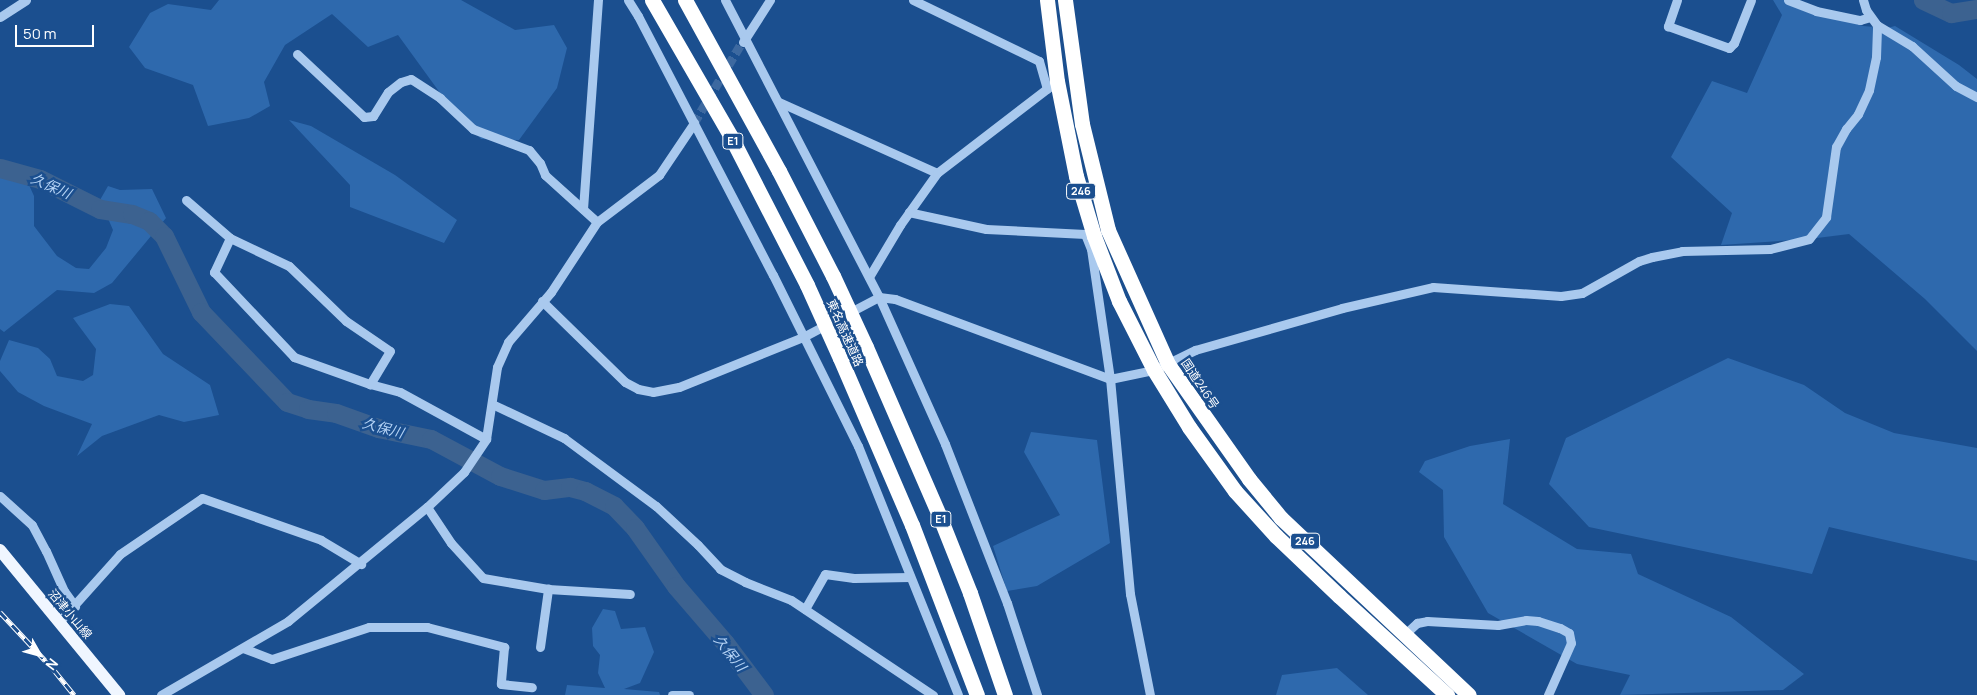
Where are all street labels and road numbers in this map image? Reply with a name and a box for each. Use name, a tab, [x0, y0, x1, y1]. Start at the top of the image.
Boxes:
road number: E1	[722, 132, 744, 150]
road number: 246	[1066, 182, 1096, 200]
street label: 東名高速道路	[824, 297, 866, 369]
street label: 国道246号	[1178, 356, 1222, 412]
road number: E1	[930, 510, 952, 528]
road number: 246	[1290, 532, 1320, 550]
street label: 沼津小山線	[45, 586, 95, 642]

